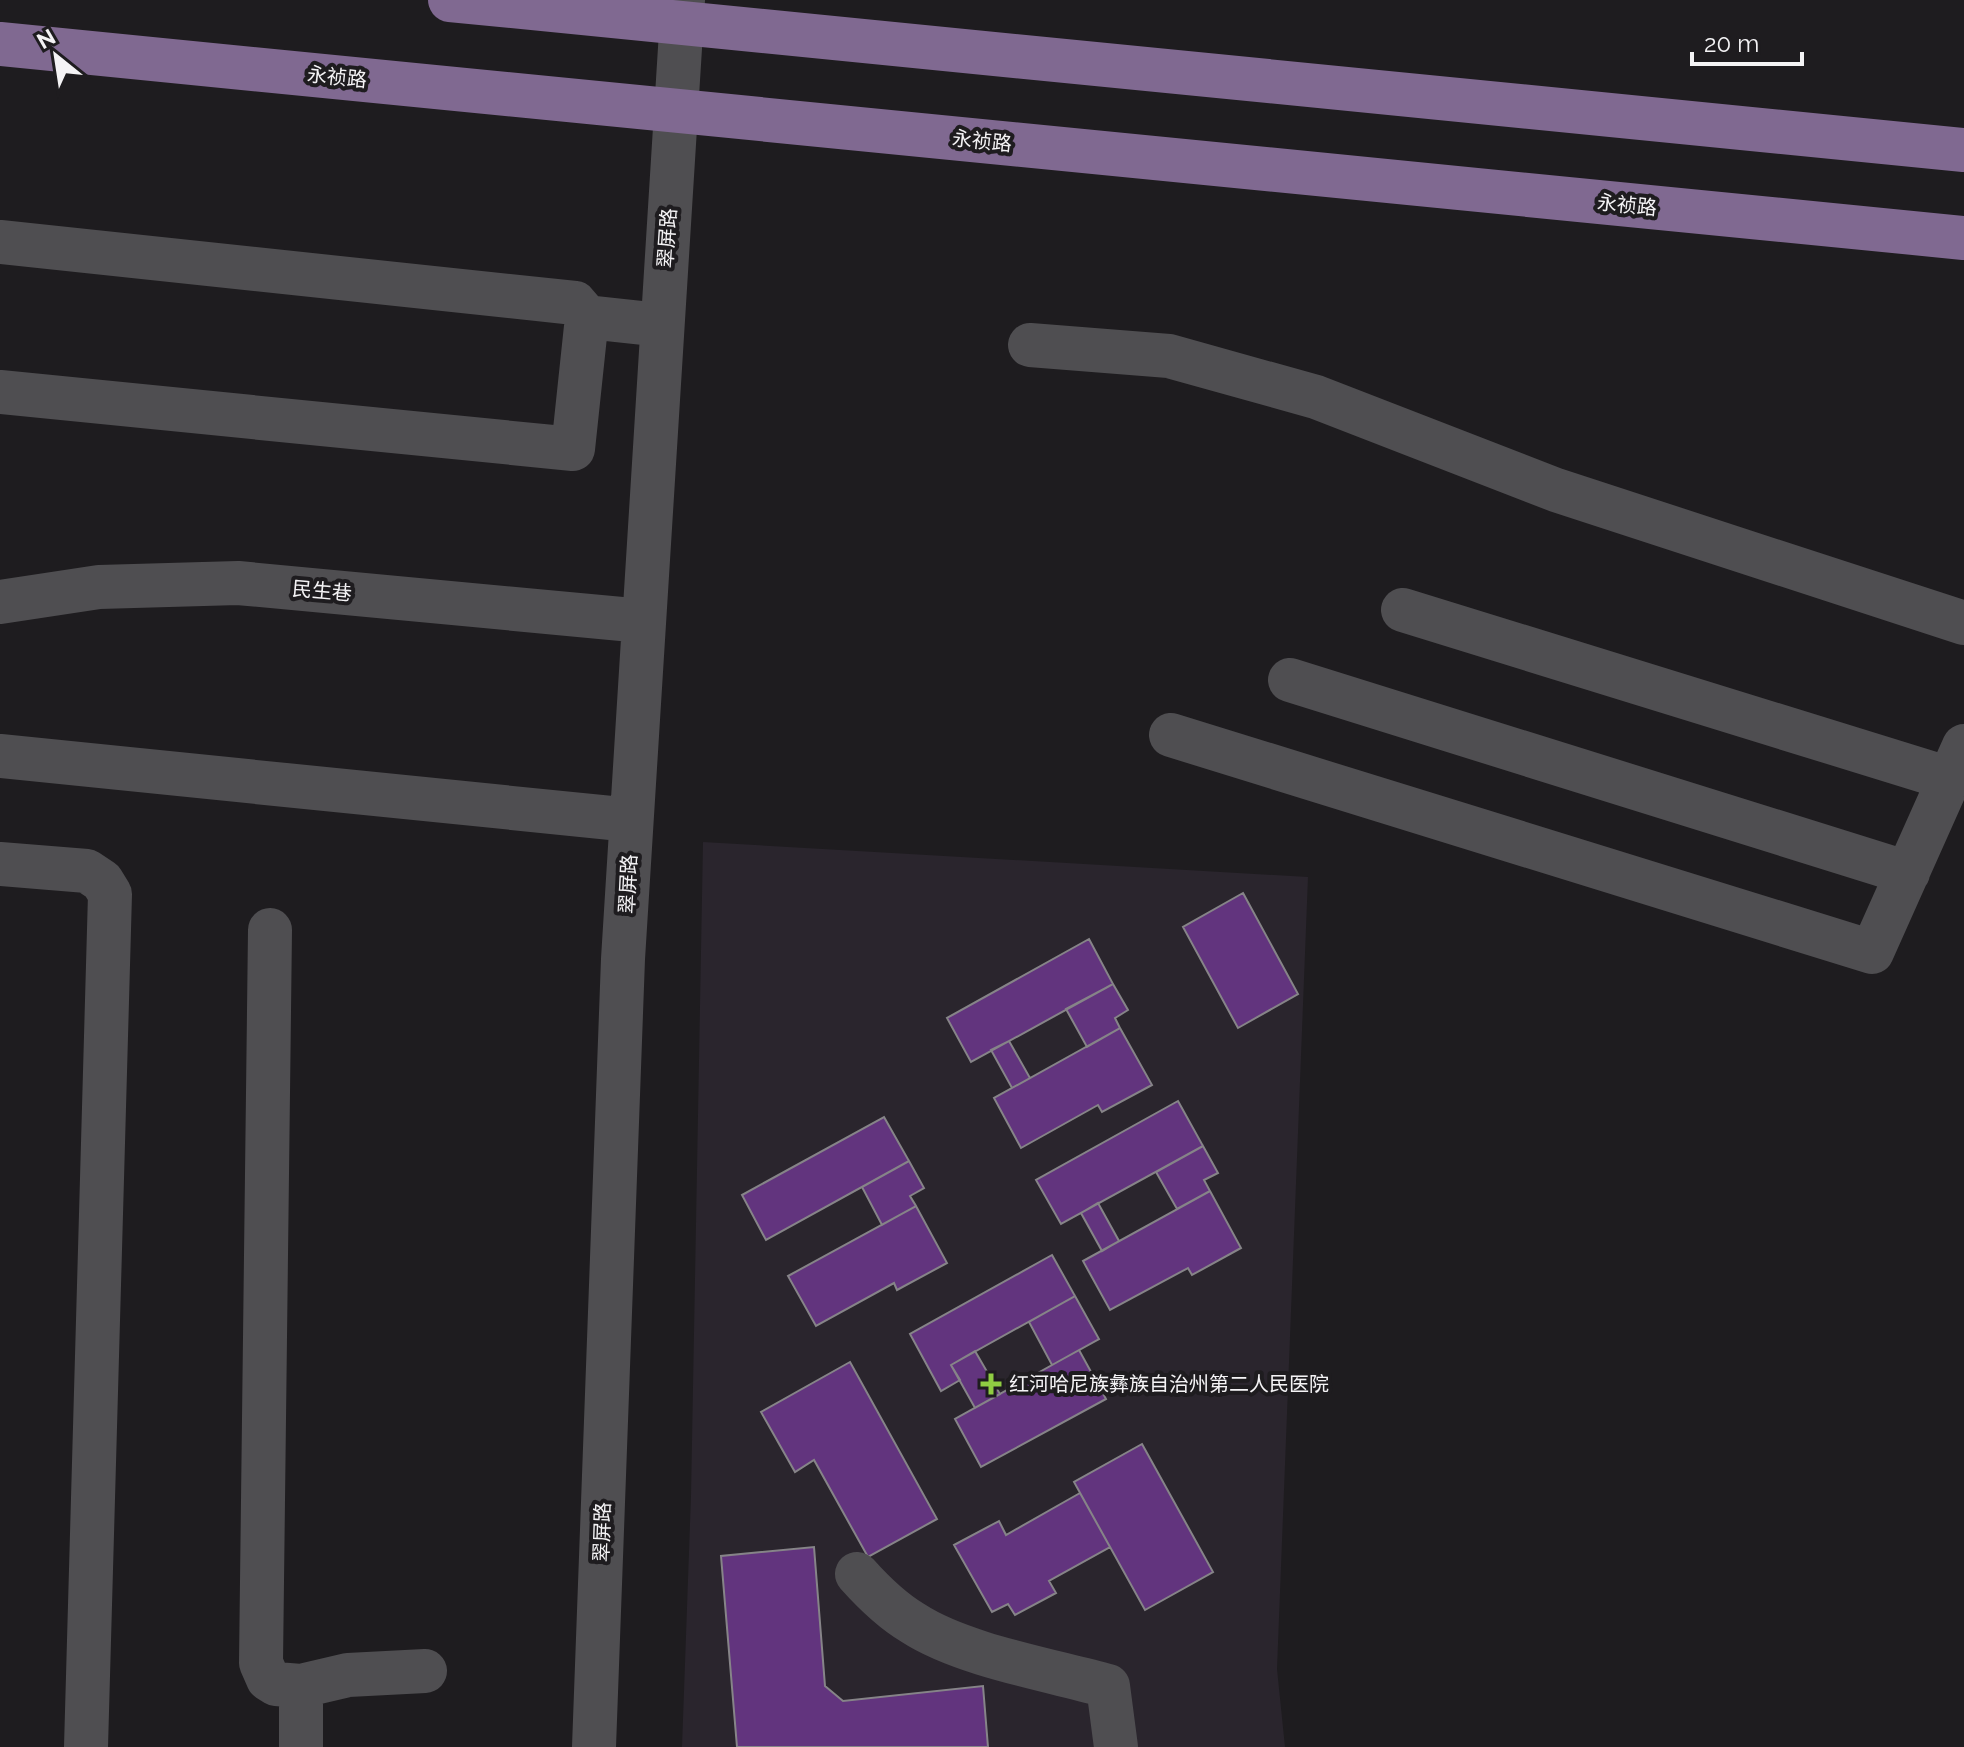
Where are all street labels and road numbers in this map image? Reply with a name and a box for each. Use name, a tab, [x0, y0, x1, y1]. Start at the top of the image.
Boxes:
street label: 永祯路	[306, 62, 368, 92]
street label: 永祯路	[951, 126, 1013, 156]
street label: 永祯路	[1596, 190, 1658, 220]
street label: 翠屏路	[653, 207, 681, 269]
street label: 民生巷	[291, 576, 353, 606]
street label: 翠屏路	[614, 853, 642, 915]
street label: 翠屏路	[589, 1502, 615, 1562]

